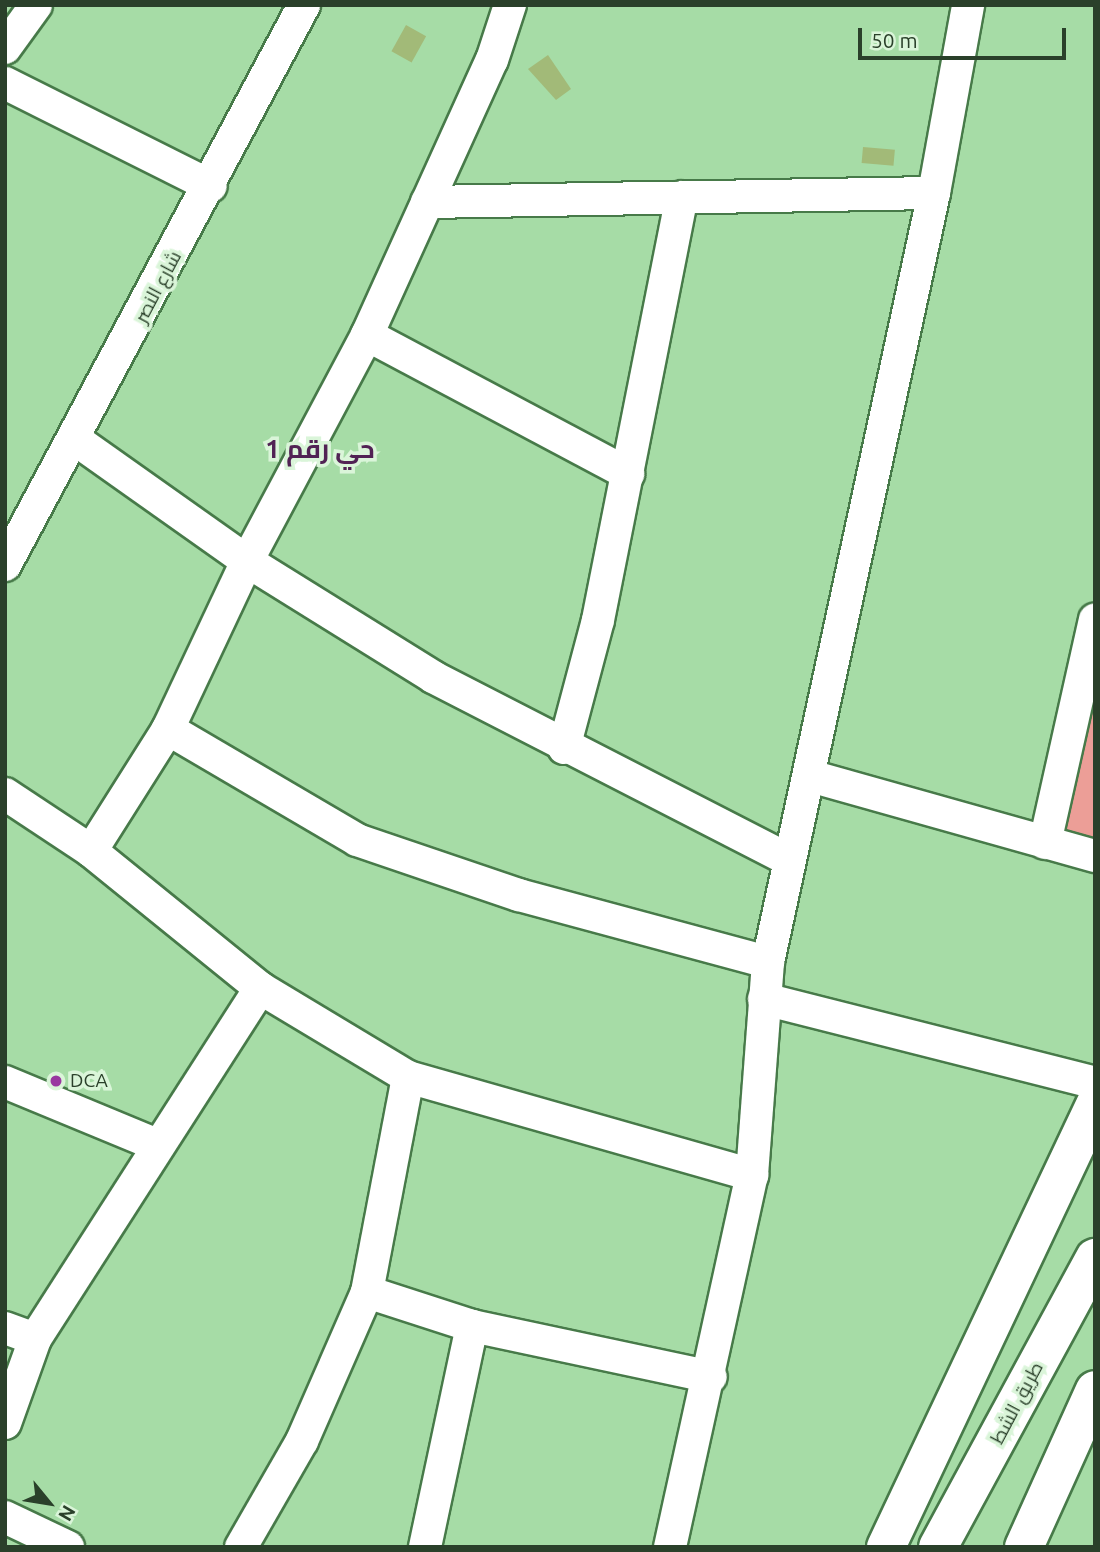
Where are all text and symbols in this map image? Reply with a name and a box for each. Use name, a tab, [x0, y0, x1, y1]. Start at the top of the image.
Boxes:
scale bar	[862, 14, 1070, 58]
text: 50 m	[871, 28, 918, 52]
street label: شارع النصر	[130, 247, 186, 327]
district label: حي رقم 1	[265, 433, 375, 465]
place label: DCA	[70, 1070, 108, 1092]
marker: DCA	[48, 1073, 64, 1089]
street label: طريق الشط	[986, 1358, 1048, 1448]
north arrow	[14, 1468, 84, 1538]
text: N	[54, 1502, 80, 1525]

